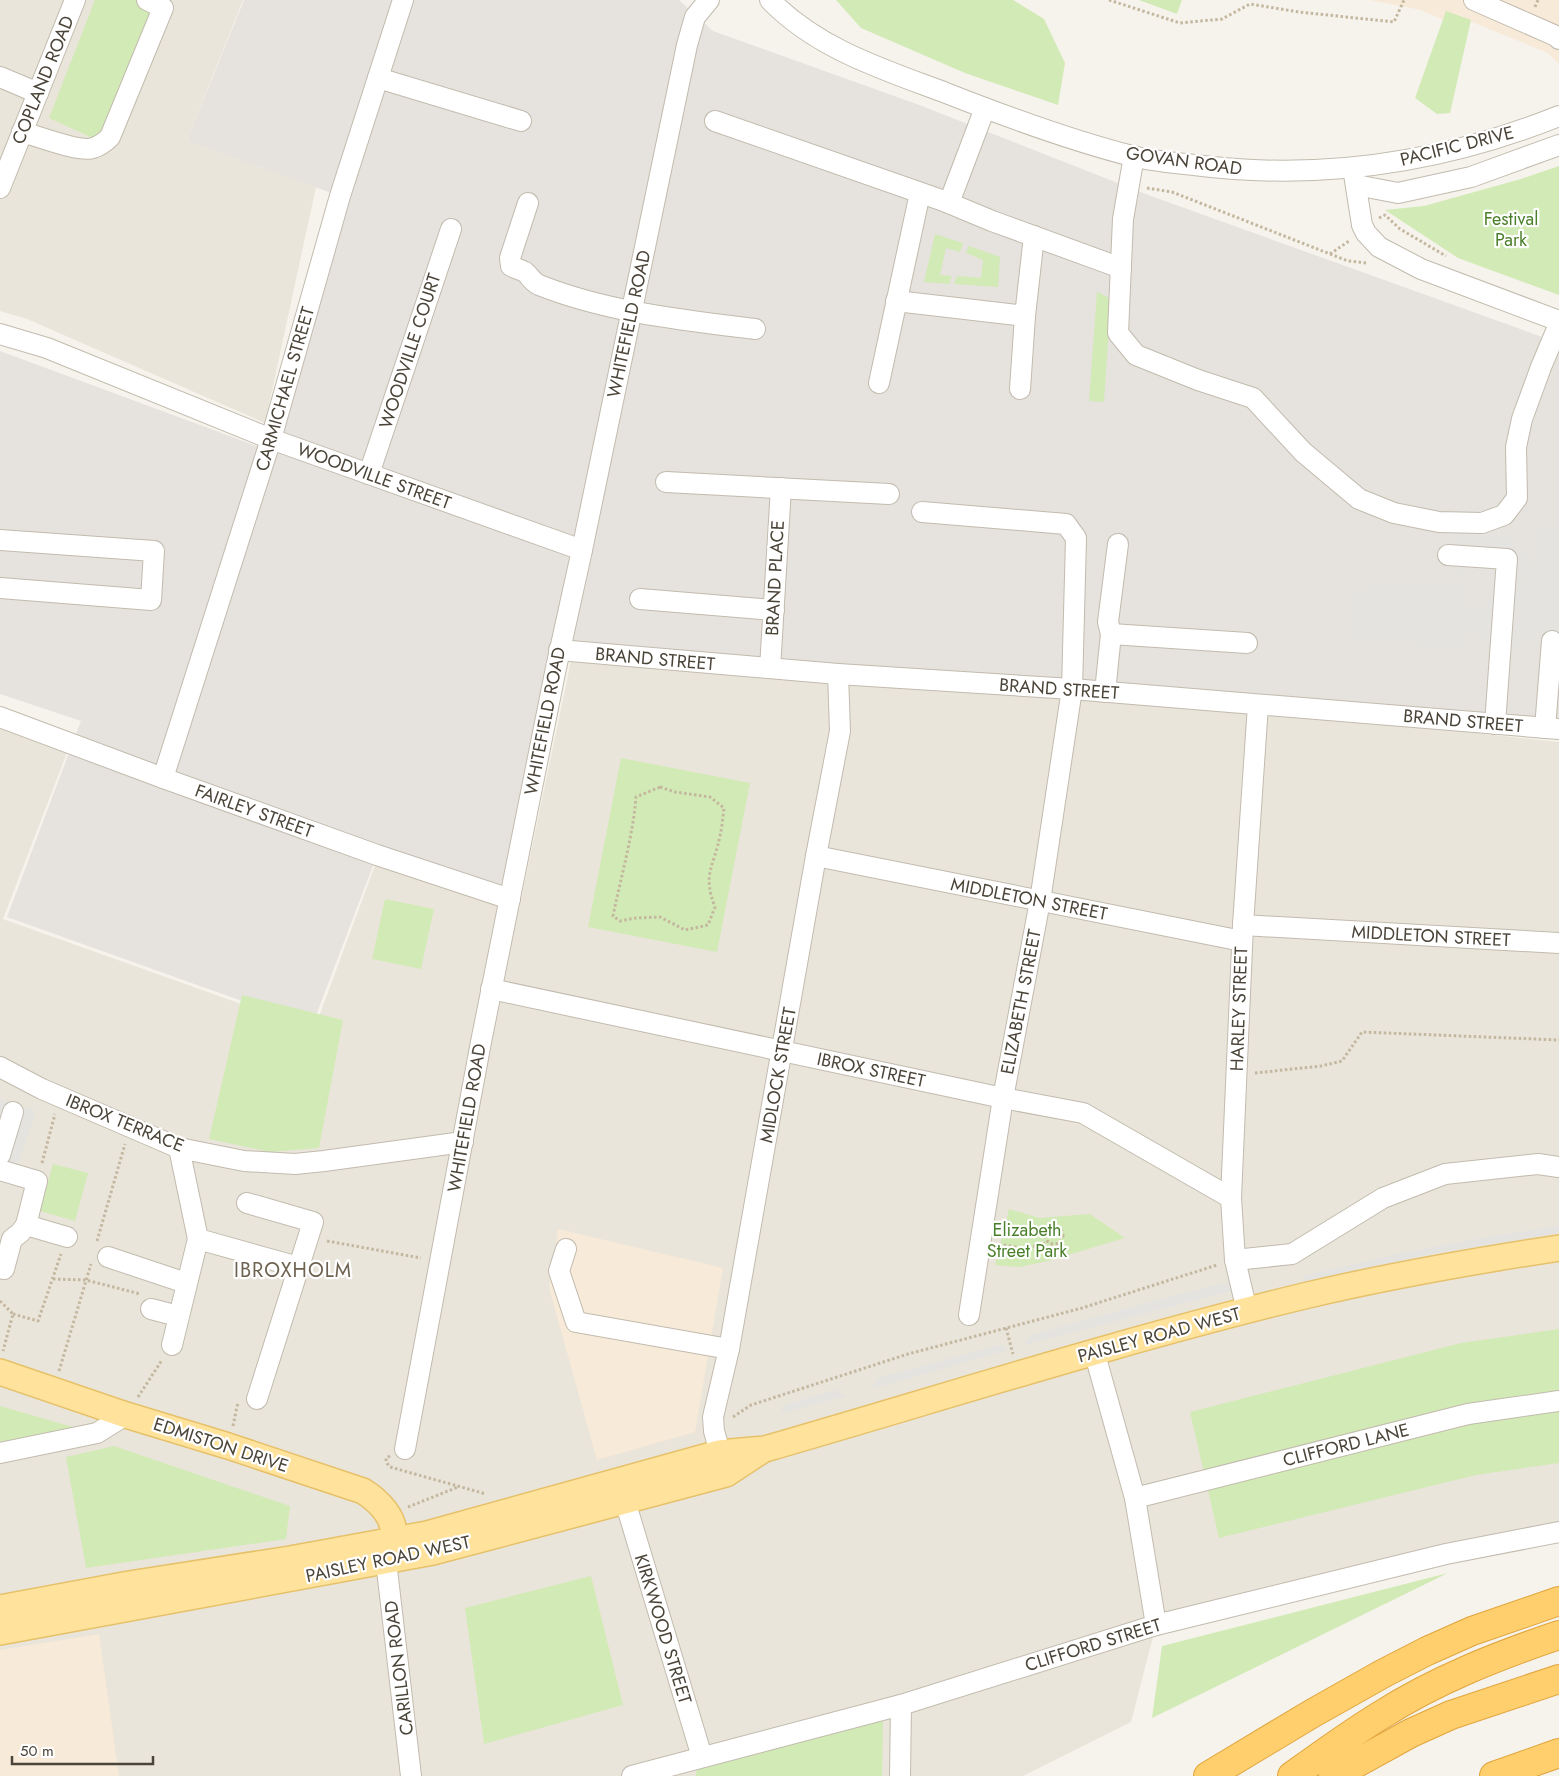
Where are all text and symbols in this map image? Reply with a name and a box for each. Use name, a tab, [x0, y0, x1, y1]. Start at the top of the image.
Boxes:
street label: COPLAND ROAD	[5, 12, 81, 148]
street label: PACIFIC DRIVE	[1397, 119, 1517, 173]
street label: GOVAN ROAD	[1124, 140, 1244, 182]
park label: Festival Park	[1484, 206, 1538, 253]
street label: WHITEFIELD ROAD	[601, 248, 657, 400]
street label: WOODVILLE COURT	[373, 269, 448, 432]
street label: CARMICHAEL STREET	[249, 303, 321, 474]
street label: WOODVILLE STREET	[293, 436, 455, 516]
street label: BRAND PLACE	[759, 520, 791, 636]
street label: BRAND STREET	[594, 641, 717, 677]
street label: WHITEFIELD ROAD	[518, 645, 572, 797]
street label: BRAND STREET	[998, 672, 1120, 706]
street label: BRAND STREET	[1402, 703, 1525, 739]
street label: FAIRLEY STREET	[191, 778, 317, 845]
street label: MIDDLETON STREET	[948, 871, 1110, 927]
street label: MIDDLETON STREET	[1351, 919, 1512, 953]
street label: ELIZABETH STREET	[994, 927, 1048, 1077]
street label: HARLEY STREET	[1224, 946, 1254, 1072]
street label: MIDLOCK STREET	[753, 1004, 803, 1145]
street label: WHITEFIELD ROAD	[441, 1042, 493, 1194]
street label: IBROX STREET	[814, 1046, 928, 1094]
street label: IBROX TERRACE	[62, 1087, 188, 1159]
park label: Elizabeth Street Park	[987, 1217, 1067, 1264]
district label: IBROXHOLM	[234, 1256, 352, 1285]
street label: PAISLEY ROAD WEST	[1075, 1301, 1244, 1369]
street label: EDMISTON DRIVE	[150, 1411, 292, 1479]
street label: CLIFFORD LANE	[1280, 1417, 1412, 1473]
street label: PAISLEY ROAD WEST	[303, 1529, 473, 1589]
street label: KIRKWOOD STREET	[628, 1551, 698, 1708]
street label: CARILLON ROAD	[378, 1599, 420, 1737]
street label: CLIFFORD STREET	[1022, 1612, 1165, 1678]
scale bar	[12, 1734, 154, 1766]
text: 50 m	[20, 1740, 54, 1762]

